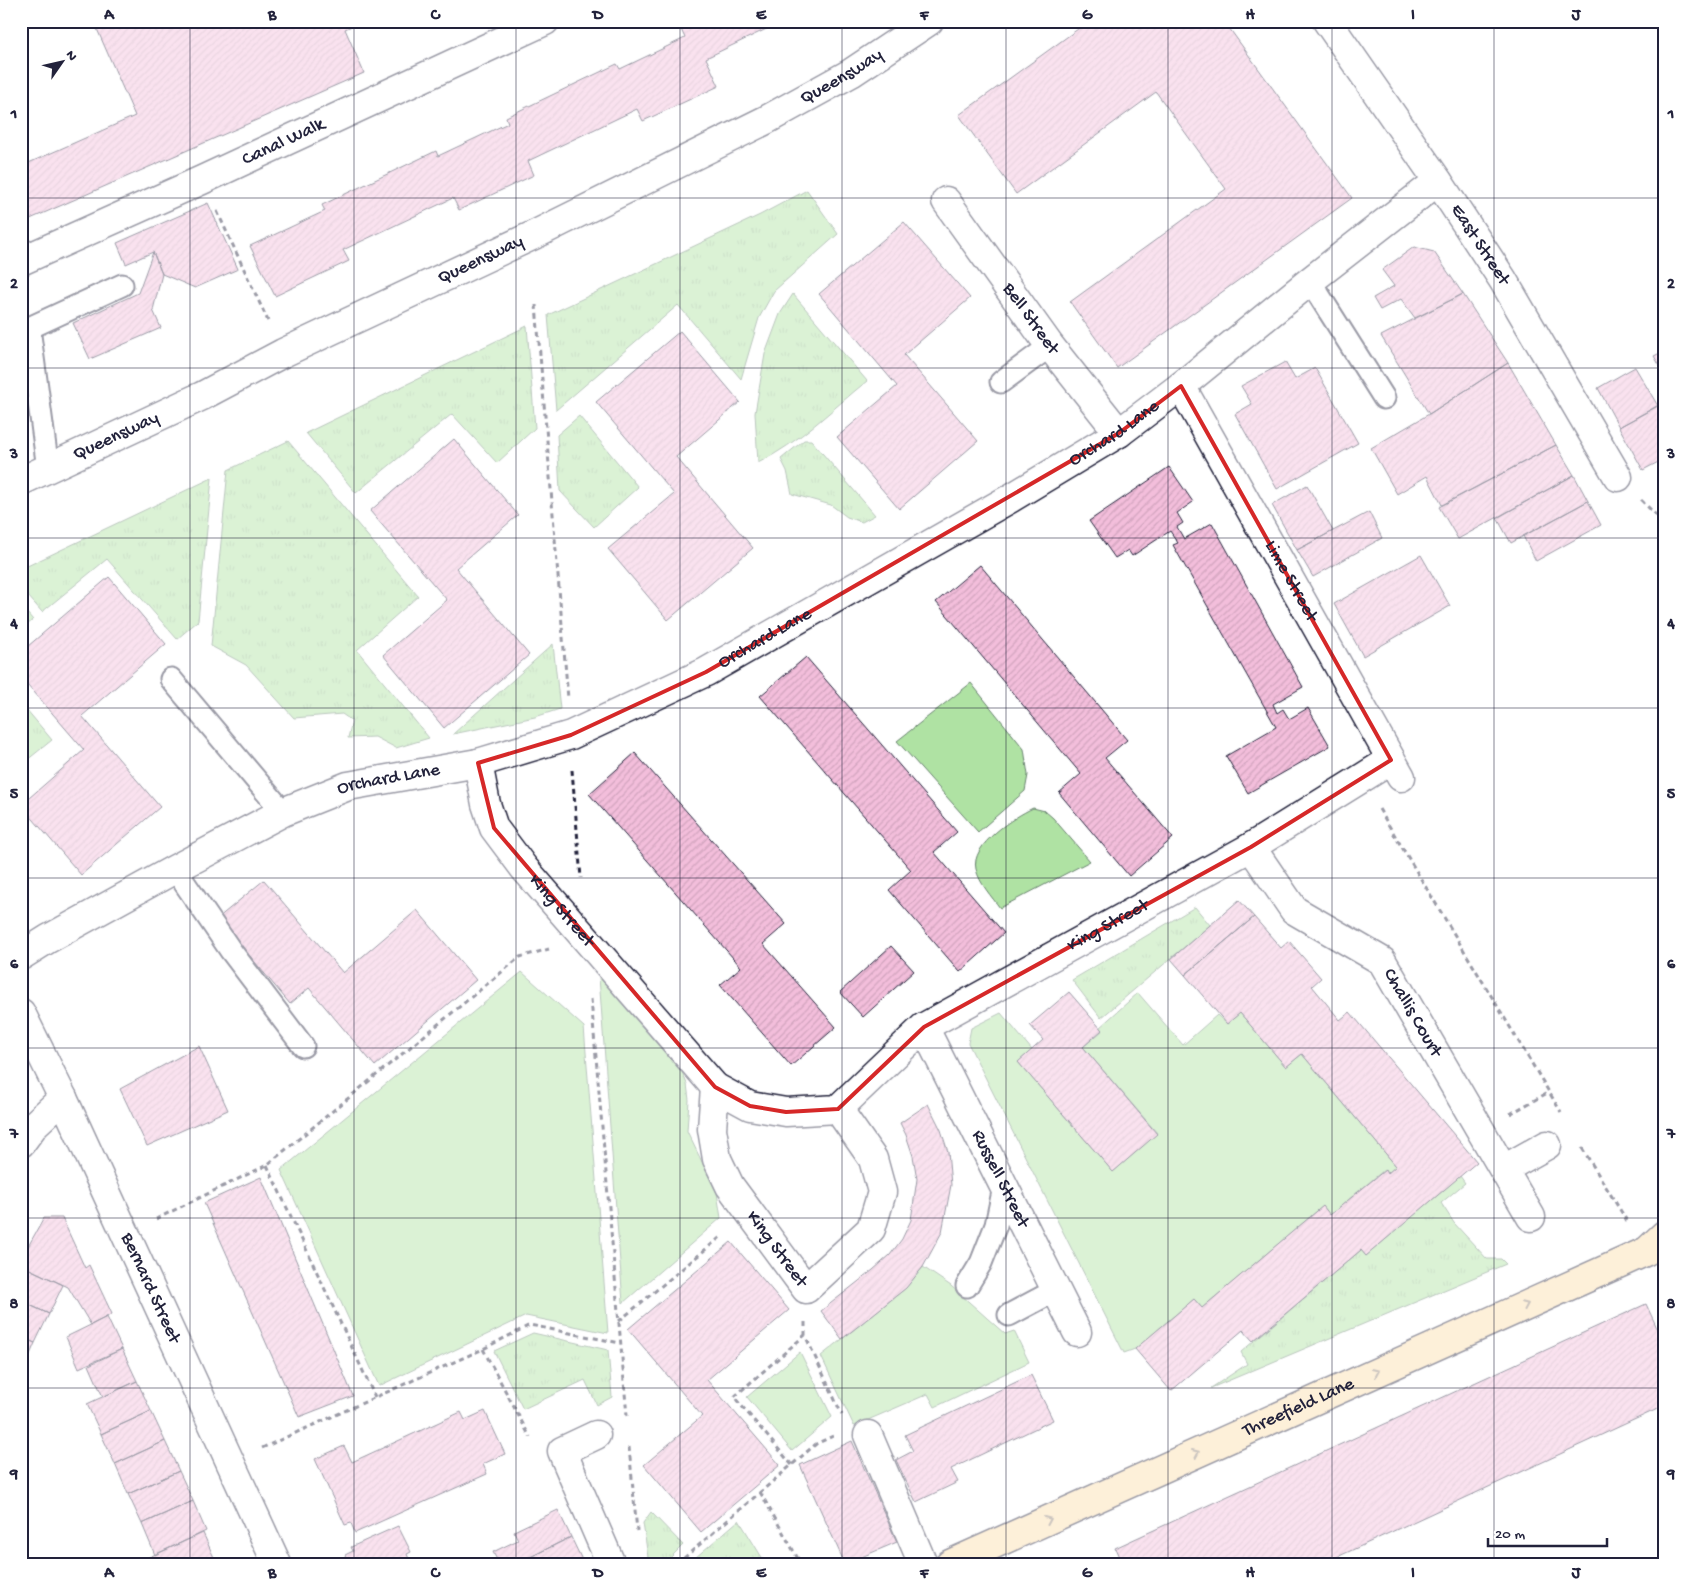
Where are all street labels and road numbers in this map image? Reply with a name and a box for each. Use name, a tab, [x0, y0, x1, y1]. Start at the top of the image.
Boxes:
street label: Queensway	[796, 43, 888, 110]
street label: Canal Walk	[238, 113, 330, 171]
street label: East Street	[1445, 200, 1516, 291]
street label: Queensway	[434, 230, 528, 290]
street label: Bell Street	[996, 278, 1065, 361]
street label: Orchard Lane	[1065, 395, 1164, 472]
street label: Queensway	[70, 406, 163, 466]
street label: Lime Street	[1259, 537, 1324, 628]
street label: Orchard Lane	[714, 602, 816, 674]
street label: Orchard Lane	[333, 758, 442, 801]
street label: King Street	[523, 870, 601, 954]
street label: King Street	[1063, 893, 1155, 957]
street label: Challis Court	[1377, 964, 1448, 1063]
street label: Russell Street	[966, 1126, 1035, 1234]
street label: King Street	[741, 1206, 814, 1294]
street label: Bernard Street	[115, 1228, 187, 1349]
street label: Threefield Lane	[1238, 1372, 1358, 1443]

